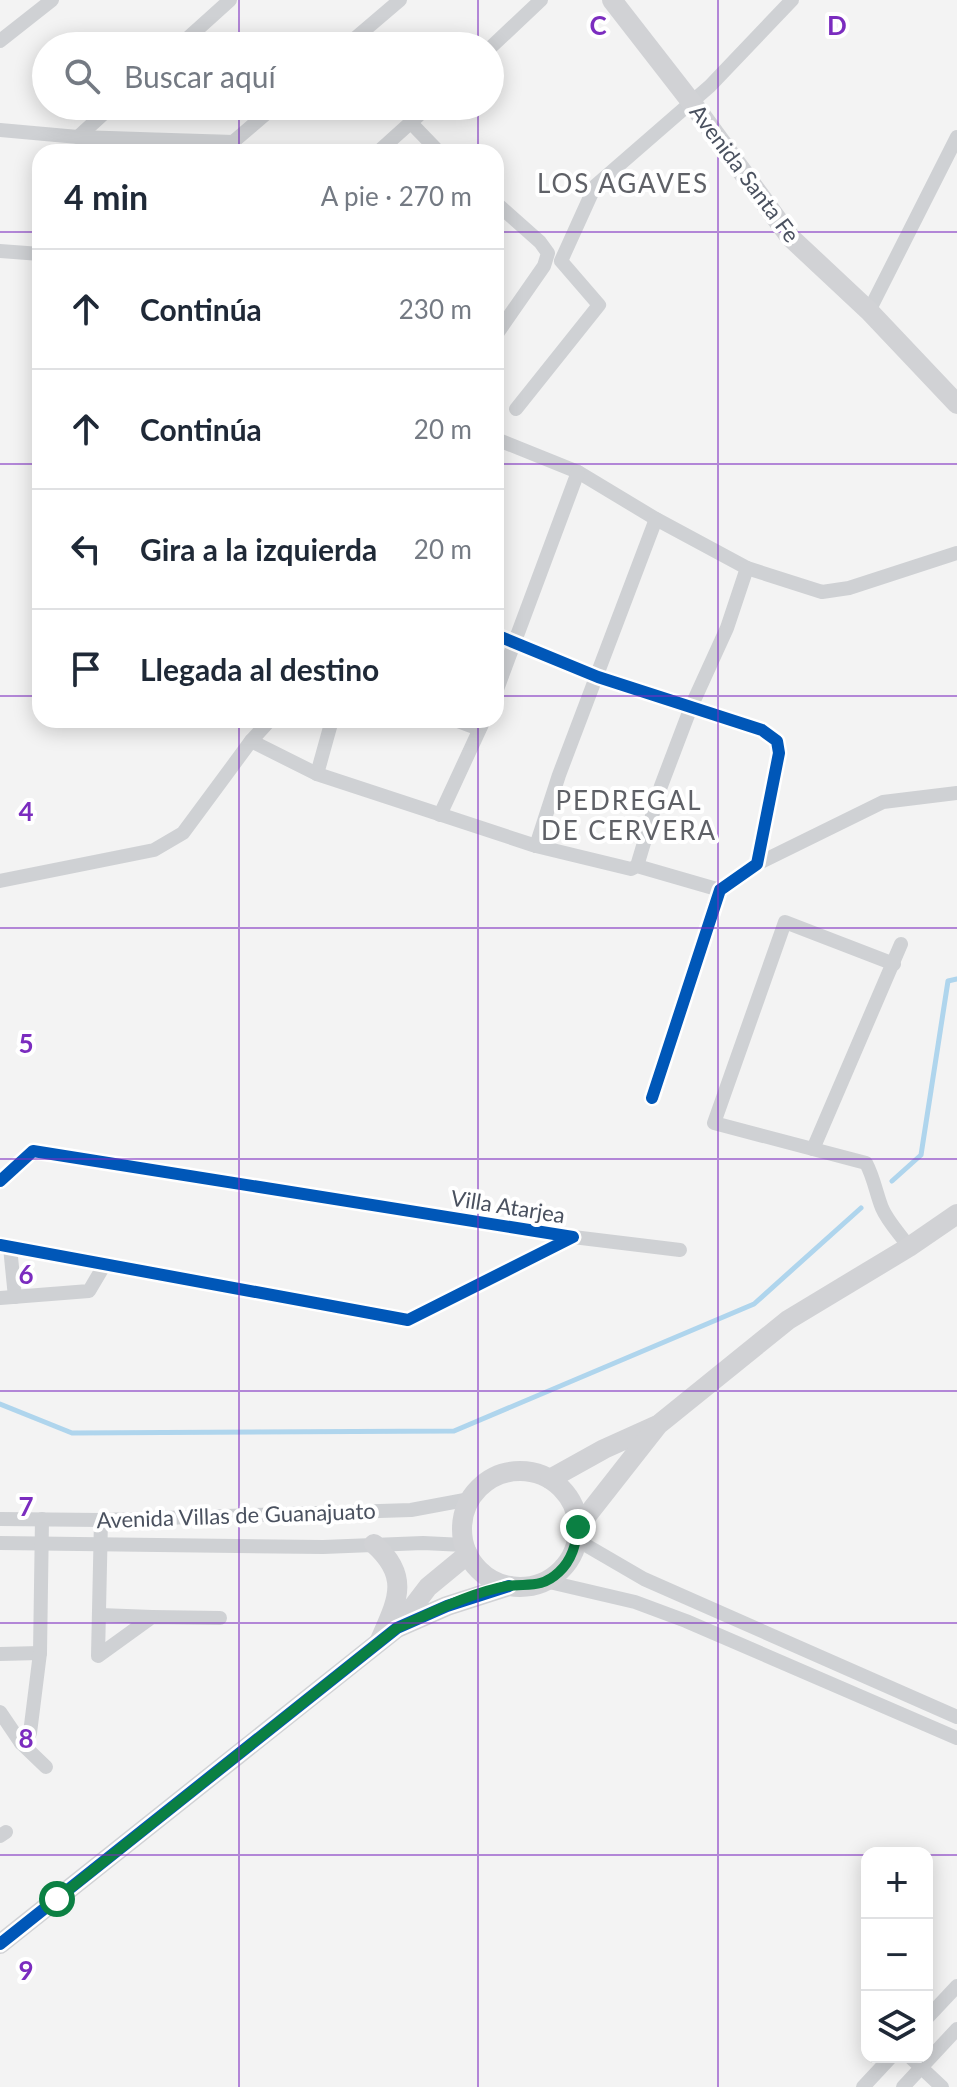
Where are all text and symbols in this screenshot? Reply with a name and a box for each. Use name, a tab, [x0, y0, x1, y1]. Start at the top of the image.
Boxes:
text: C	[589, 9, 607, 41]
text: D	[827, 9, 847, 41]
search box	[32, 32, 504, 120]
icon: search	[60, 54, 104, 98]
text: Buscar aquí	[124, 58, 276, 94]
street label: Avenida Santa Fe	[684, 99, 806, 247]
district label: LOS AGAVES	[537, 167, 709, 199]
text: 4 min	[64, 176, 148, 217]
text: A pie · 270 m	[321, 180, 472, 212]
icon: ahead	[64, 287, 108, 331]
text: Continúa	[140, 291, 262, 327]
text: 230 m	[399, 293, 472, 325]
icon: ahead	[64, 407, 108, 451]
text: Continúa	[140, 411, 262, 447]
text: 20 m	[414, 413, 472, 445]
icon: left	[64, 527, 108, 571]
text: Gira a la izquierda	[140, 531, 377, 567]
text: 20 m	[414, 533, 472, 565]
icon: arrive	[64, 647, 108, 691]
text: Llegada al destino	[140, 651, 379, 687]
district label: PEDREGAL DE CERVERA	[541, 784, 717, 846]
text: 4	[18, 795, 34, 827]
text: 5	[18, 1027, 34, 1059]
street label: Villa Atarjea	[449, 1184, 567, 1228]
text: 6	[18, 1258, 34, 1290]
text: 7	[18, 1490, 34, 1522]
street label: Avenida Villas de Guanajuato	[96, 1497, 376, 1533]
route end	[560, 1509, 596, 1545]
text: 8	[18, 1722, 34, 1754]
map controls	[861, 1847, 933, 2063]
button: +	[861, 1847, 933, 1919]
route start	[39, 1881, 75, 1917]
button: −	[861, 1919, 933, 1991]
text: 9	[18, 1954, 34, 1986]
button: layers	[861, 1991, 933, 2063]

